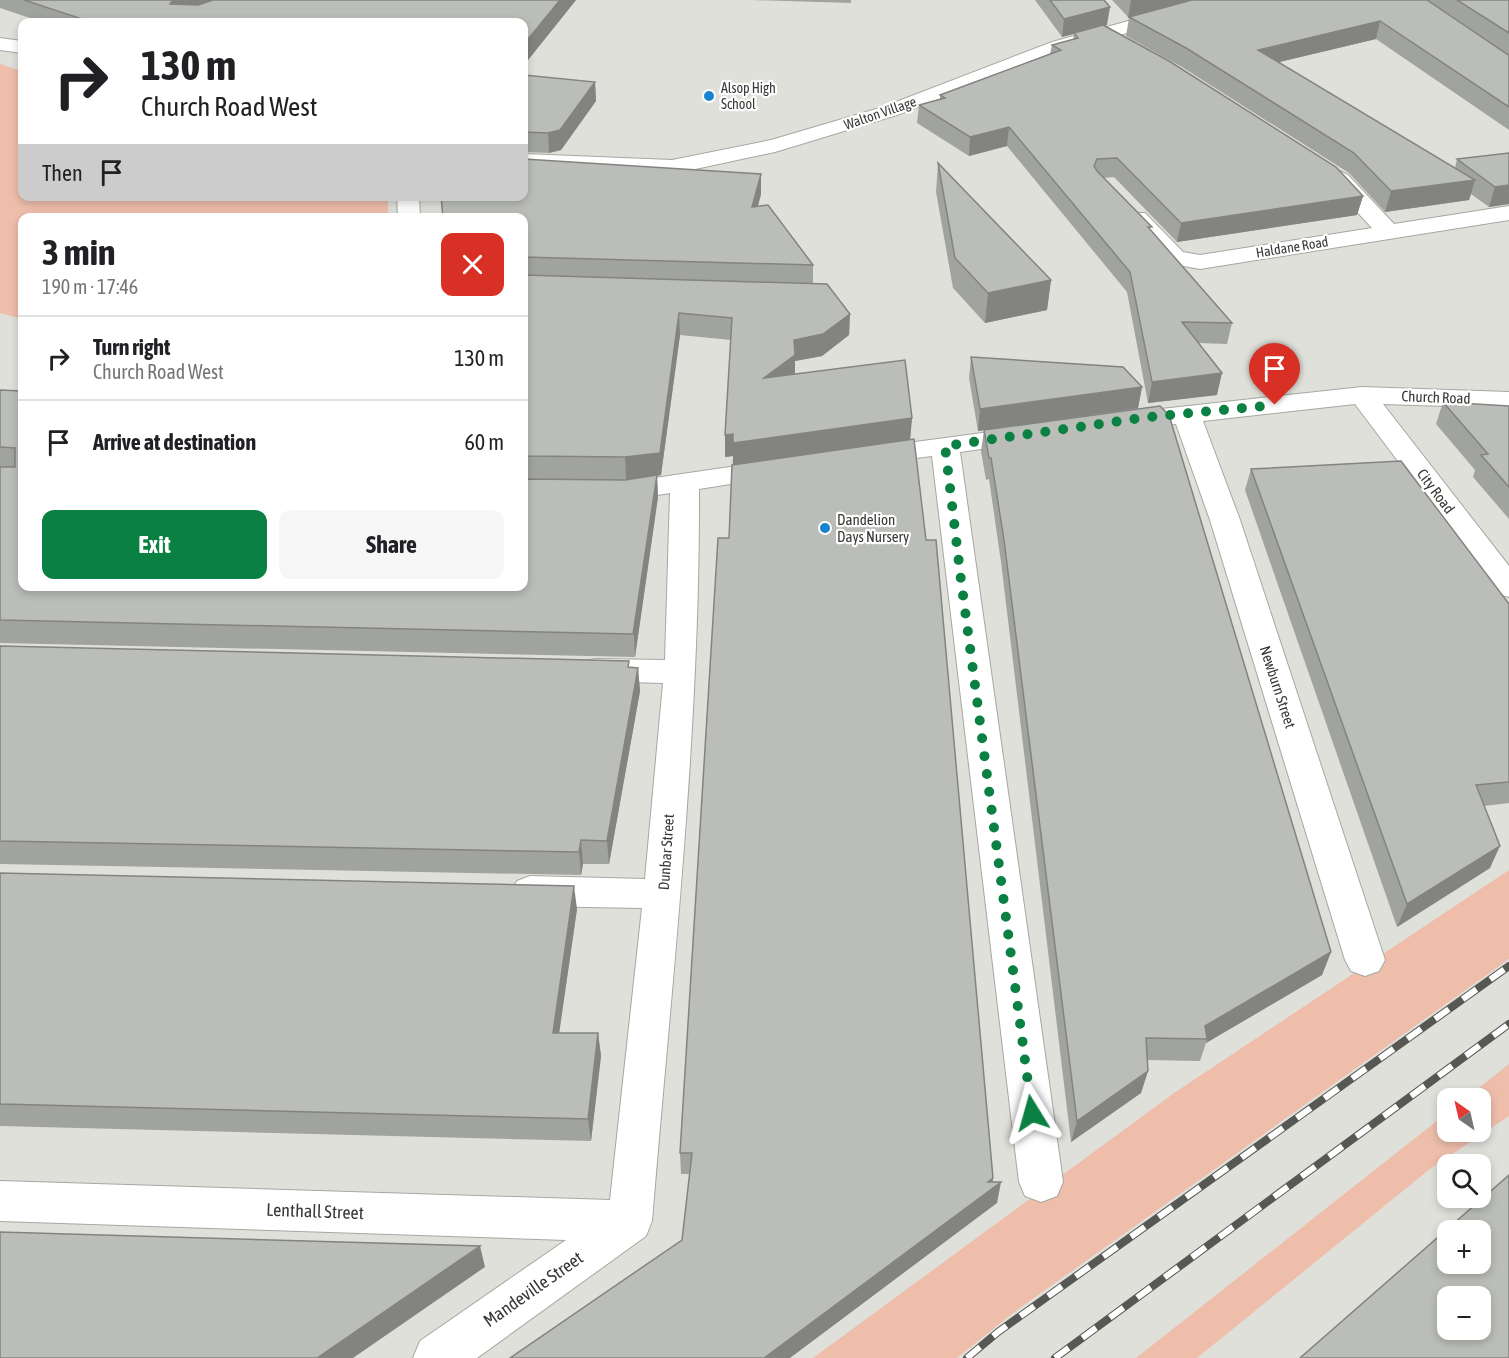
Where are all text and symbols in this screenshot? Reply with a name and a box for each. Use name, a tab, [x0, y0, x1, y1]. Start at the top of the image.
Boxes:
text: 130 m	[141, 41, 236, 89]
icon: right	[42, 42, 120, 120]
place label: Alsop High School	[721, 80, 776, 112]
marker: Alsop High School	[702, 89, 716, 103]
text: Church Road West	[141, 91, 318, 122]
street label: Walton Village	[842, 93, 918, 133]
icon: arrive	[95, 156, 128, 189]
text: Then	[42, 160, 83, 186]
text: 3 min	[42, 231, 116, 273]
button: close	[441, 233, 504, 296]
street label: Haldane Road	[1255, 233, 1329, 261]
text: 190 m · 17:46	[42, 275, 138, 298]
text: Turn right	[93, 334, 170, 360]
icon: right	[42, 342, 75, 375]
pin	[1249, 343, 1300, 405]
text: 130 m	[454, 345, 504, 371]
icon: arrive	[1258, 352, 1291, 385]
text: Church Road West	[93, 360, 224, 383]
street label: Church Road	[1401, 387, 1471, 407]
icon: arrive	[42, 426, 75, 459]
text: Arrive at destination	[93, 429, 256, 455]
text: 60 m	[464, 429, 504, 455]
street label: City Road	[1414, 465, 1458, 517]
button: Exit	[42, 510, 267, 579]
button: Share	[279, 510, 504, 579]
place label: Dandelion Days Nursery	[837, 511, 909, 545]
marker: Dandelion Days Nursery	[818, 521, 832, 535]
street label: Newburn Street	[1257, 644, 1299, 730]
street label: Dunbar Street	[655, 813, 677, 891]
position arrow	[1000, 1081, 1064, 1145]
north arrow	[1437, 1088, 1491, 1142]
map controls	[1437, 1088, 1491, 1340]
button: search	[1437, 1154, 1491, 1208]
street label: Lenthall Street	[266, 1199, 364, 1223]
button: +	[1437, 1220, 1491, 1274]
street label: Mandeville Street	[479, 1247, 587, 1331]
button: −	[1437, 1286, 1491, 1340]

